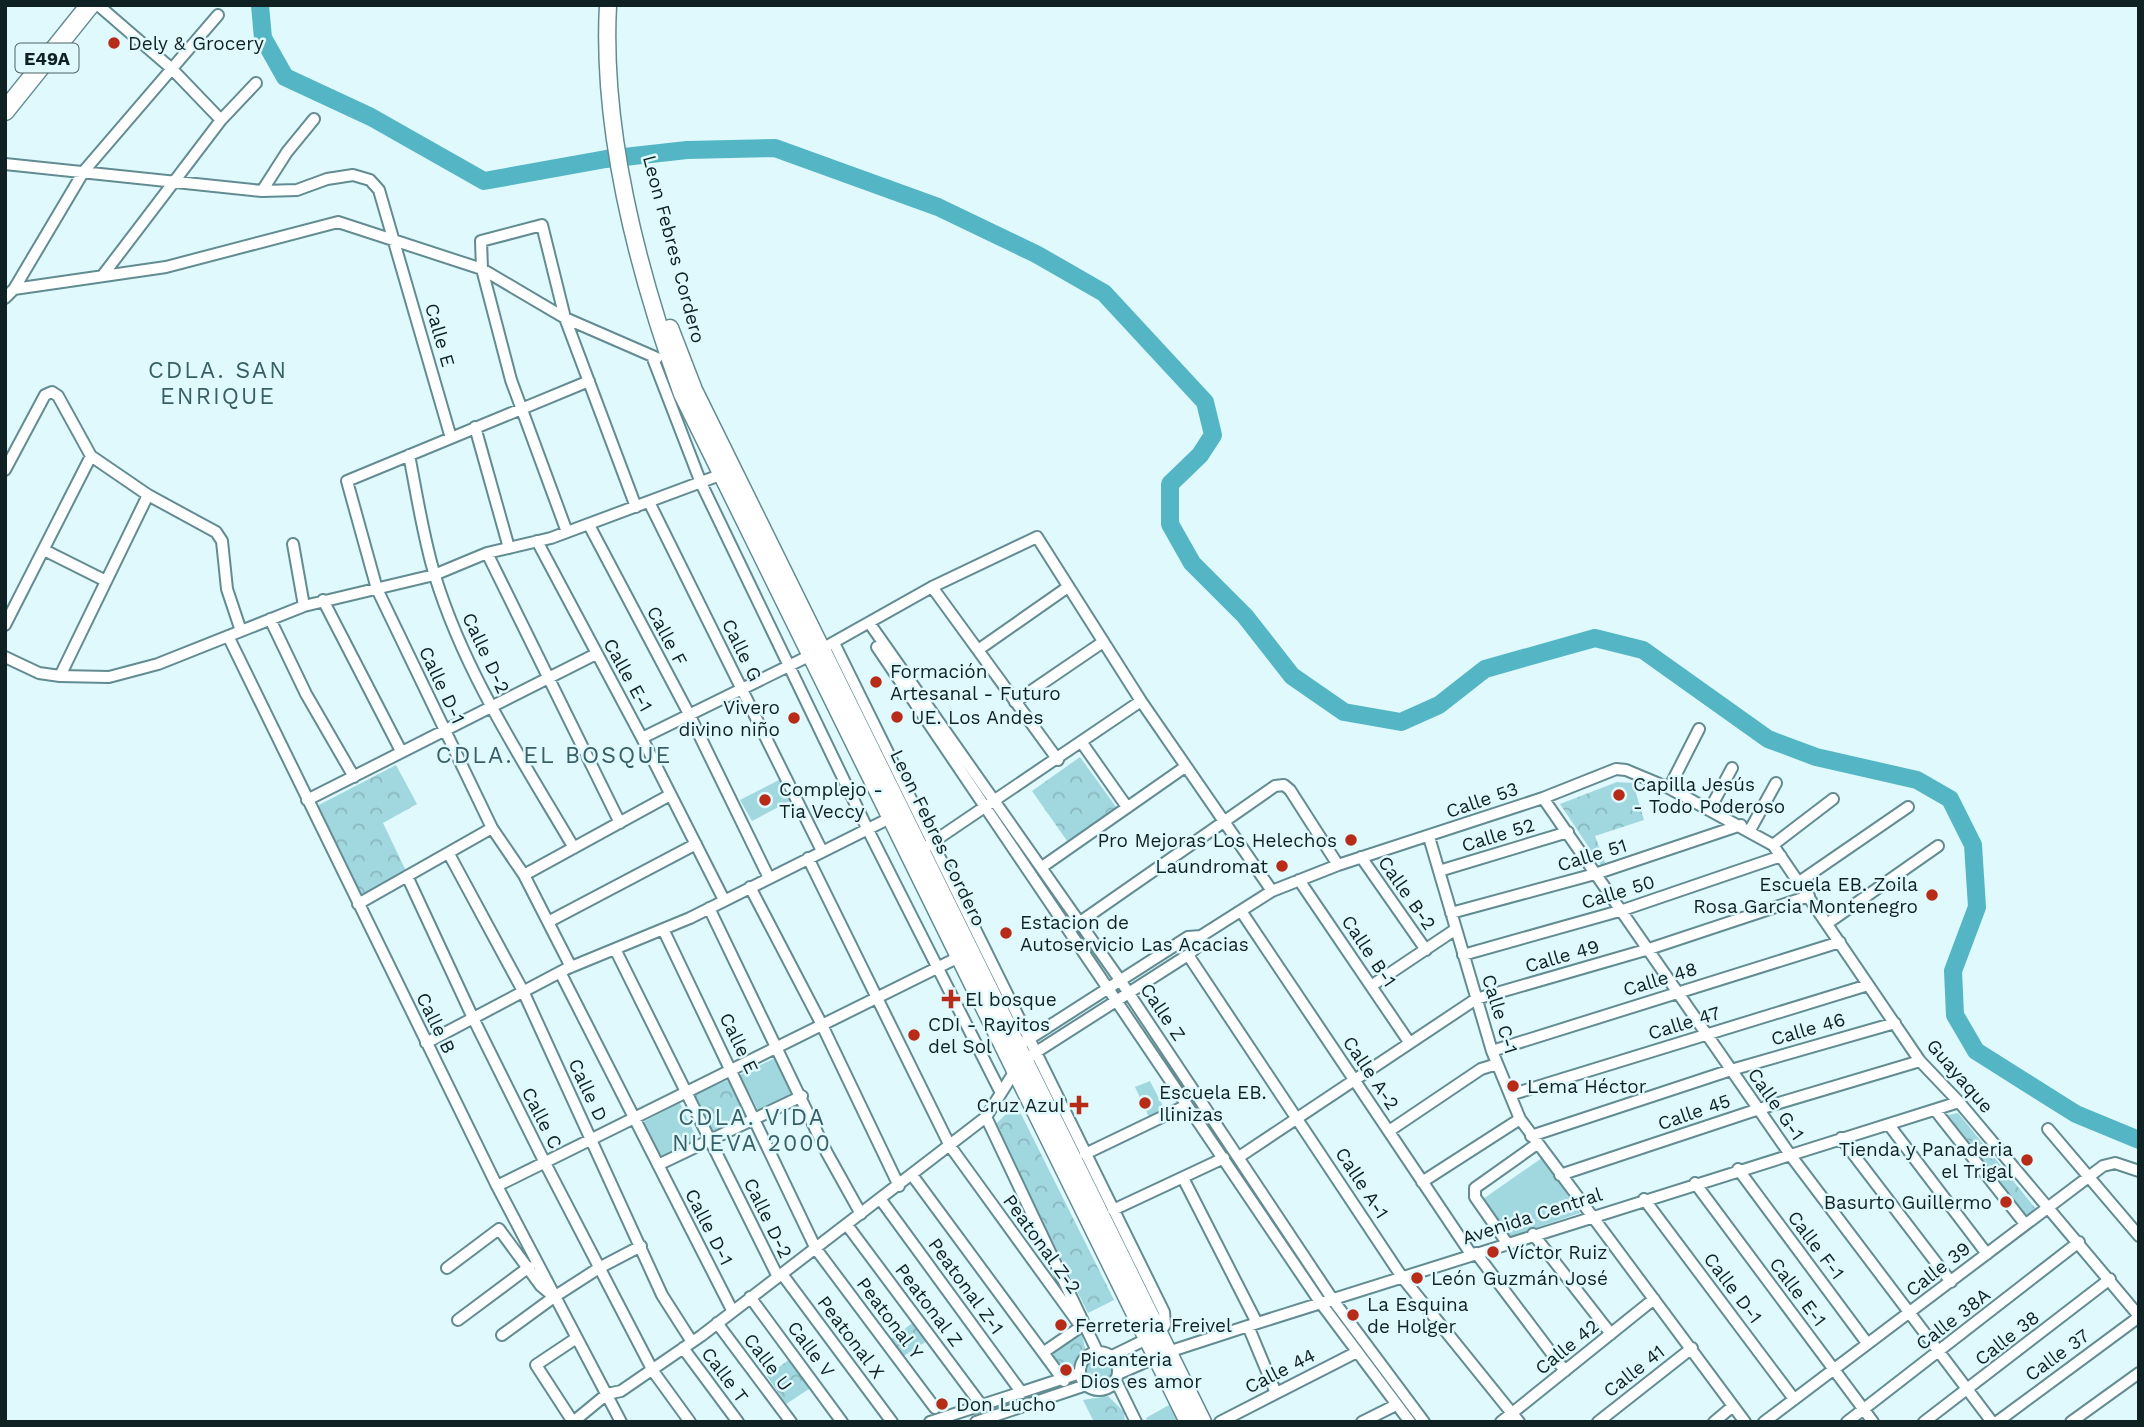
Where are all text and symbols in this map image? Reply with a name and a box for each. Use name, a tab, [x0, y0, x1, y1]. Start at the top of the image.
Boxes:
place label: Dely & Grocery	[128, 32, 264, 55]
marker: Dely & Grocery	[106, 35, 122, 51]
road number: E49A	[16, 44, 78, 72]
street label: Leon Febres Cordero	[638, 153, 710, 345]
street label: Calle E	[420, 301, 460, 369]
district label: CDLA. SAN ENRIQUE	[148, 357, 288, 410]
street label: Calle F	[642, 602, 692, 670]
street label: Calle D-2	[457, 609, 515, 697]
street label: Calle G	[717, 615, 767, 685]
street label: Calle E-1	[598, 634, 658, 716]
street label: Calle D-1	[414, 643, 470, 727]
place label: Formación Artesanal - Futuro	[890, 660, 1061, 705]
marker: Formación Artesanal - Futuro	[868, 674, 884, 690]
place label: Vivero divino niño	[678, 696, 780, 741]
place label: UE. Los Andes	[911, 706, 1044, 729]
marker: UE. Los Andes	[889, 709, 905, 725]
marker: Vivero divino niño	[786, 710, 802, 726]
district label: CDLA. EL BOSQUE	[436, 742, 672, 769]
street label: Leon Febres Cordero	[885, 746, 991, 930]
place label: Capilla Jesús - Todo Poderoso	[1633, 773, 1785, 818]
street label: Calle 53	[1443, 777, 1521, 823]
place label: Complejo - Tia Veccy	[779, 778, 883, 823]
marker: Capilla Jesús - Todo Poderoso	[1611, 787, 1627, 803]
marker: Complejo - Tia Veccy	[757, 792, 773, 808]
street label: Calle 52	[1459, 813, 1537, 857]
place label: Pro Mejoras Los Helechos	[1098, 829, 1337, 852]
marker: Pro Mejoras Los Helechos	[1343, 832, 1359, 848]
street label: Calle 51	[1555, 834, 1629, 876]
street label: Calle B-2	[1373, 851, 1441, 935]
place label: Laundromat	[1155, 855, 1268, 878]
marker: Laundromat	[1274, 858, 1290, 874]
street label: Calle 50	[1578, 870, 1658, 914]
place label: Escuela EB. Zoila Rosa Garcia Montenegro	[1693, 873, 1918, 918]
marker: Escuela EB. Zoila Rosa Garcia Montenegro	[1924, 887, 1940, 903]
place label: Estacion de Autoservicio Las Acacias	[1020, 911, 1249, 956]
street label: Calle B-1	[1337, 911, 1401, 991]
marker: Estacion de Autoservicio Las Acacias	[998, 925, 1014, 941]
street label: Calle 49	[1522, 934, 1602, 978]
street label: Calle 48	[1620, 957, 1700, 1001]
street label: Calle C-1	[1477, 971, 1523, 1057]
street label: Calle Z	[1135, 979, 1191, 1045]
place label: El bosque	[965, 988, 1057, 1011]
street label: Calle B	[411, 989, 461, 1057]
marker: El bosque	[943, 991, 959, 1007]
street label: Calle 47	[1645, 1001, 1723, 1045]
street label: Calle 46	[1768, 1007, 1848, 1051]
street label: Calle E	[714, 1009, 764, 1077]
place label: CDI - Rayitos del Sol	[928, 1013, 1050, 1058]
marker: CDI - Rayitos del Sol	[906, 1027, 922, 1043]
street label: Calle A-2	[1338, 1032, 1404, 1114]
street label: Guayaque	[1922, 1034, 1998, 1118]
street label: Calle D	[564, 1055, 612, 1125]
street label: Calle G-1	[1743, 1063, 1809, 1145]
place label: Lema Héctor	[1527, 1075, 1647, 1098]
marker: Lema Héctor	[1505, 1078, 1521, 1094]
place label: Escuela EB. Ilinizas	[1159, 1081, 1267, 1126]
street label: Calle C	[517, 1083, 567, 1153]
street label: Calle 45	[1655, 1089, 1733, 1135]
place label: Cruz Azul	[976, 1094, 1065, 1117]
marker: Escuela EB. Ilinizas	[1137, 1095, 1153, 1111]
marker: Cruz Azul	[1071, 1097, 1087, 1113]
district label: CDLA. VIDA NUEVA 2000	[672, 1104, 832, 1157]
place label: Tienda y Panaderia el Trigal	[1839, 1138, 2013, 1183]
street label: Calle A-1	[1330, 1143, 1394, 1223]
marker: Tienda y Panaderia el Trigal	[2019, 1152, 2035, 1168]
street label: Calle D-2	[739, 1174, 797, 1262]
street label: Avenida Central	[1459, 1182, 1605, 1249]
street label: Calle D-1	[680, 1185, 738, 1269]
street label: Peatonal Z-2	[998, 1190, 1086, 1298]
place label: Basurto Guillermo	[1824, 1191, 1992, 1214]
marker: Basurto Guillermo	[1998, 1194, 2014, 1210]
street label: Calle F-1	[1783, 1206, 1849, 1284]
street label: Peatonal Z-1	[923, 1233, 1009, 1339]
street label: Calle 39	[1901, 1237, 1975, 1301]
place label: Víctor Ruiz	[1507, 1241, 1608, 1264]
marker: Víctor Ruiz	[1485, 1244, 1501, 1260]
street label: Calle D-1	[1699, 1248, 1767, 1328]
street label: Calle E-1	[1765, 1253, 1831, 1331]
street label: Peatonal Z	[890, 1259, 968, 1351]
place label: León Guzmán José	[1431, 1267, 1608, 1290]
marker: León Guzmán José	[1409, 1270, 1425, 1286]
street label: Peatonal Y	[852, 1273, 928, 1363]
street label: Calle 38A	[1911, 1283, 1995, 1355]
street label: Peatonal X	[812, 1291, 890, 1383]
place label: La Esquina de Holger	[1367, 1293, 1469, 1338]
street label: Calle 38	[1970, 1306, 2044, 1370]
marker: La Esquina de Holger	[1345, 1307, 1361, 1323]
place label: Ferreteria Freivel	[1075, 1314, 1232, 1337]
street label: Calle 42	[1530, 1314, 1604, 1380]
street label: Calle V	[782, 1316, 840, 1382]
marker: Ferreteria Freivel	[1053, 1317, 1069, 1333]
street label: Calle 37	[2020, 1324, 2094, 1386]
street label: Calle U	[739, 1329, 797, 1395]
street label: Calle 41	[1599, 1340, 1669, 1402]
street label: Calle T	[697, 1343, 753, 1407]
street label: Calle 44	[1241, 1343, 1319, 1399]
place label: Picanteria Dios es amor	[1080, 1348, 1202, 1393]
marker: Picanteria Dios es amor	[1058, 1362, 1074, 1378]
place label: Don Lucho	[956, 1393, 1056, 1416]
marker: Don Lucho	[934, 1396, 950, 1412]

